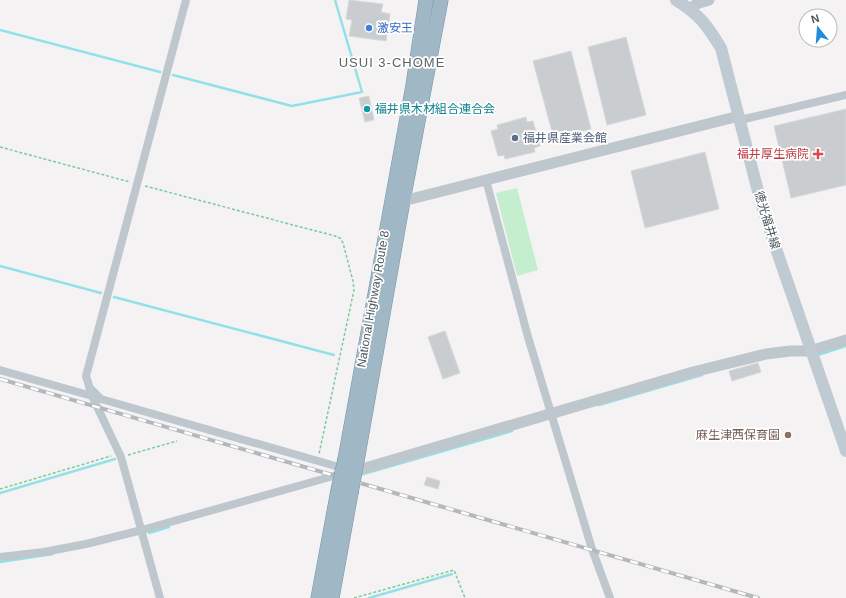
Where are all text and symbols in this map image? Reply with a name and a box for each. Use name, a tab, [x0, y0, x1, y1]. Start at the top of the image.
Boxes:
north arrow	[798, 8, 838, 48]
text: N	[810, 12, 821, 25]
place label: 激安王	[377, 21, 413, 35]
marker: 激安王	[364, 23, 374, 33]
district label: USUI 3-CHOME	[339, 55, 445, 70]
place label: 福井県木材組合連合会	[375, 102, 495, 116]
marker: 福井県木材組合連合会	[362, 104, 372, 114]
place label: 福井県産業会館	[523, 131, 607, 145]
marker: 福井県産業会館	[510, 133, 520, 143]
place label: 福井厚生病院	[737, 147, 809, 161]
marker: 福井厚生病院	[812, 148, 824, 160]
street label: 徳光福井線	[752, 189, 782, 251]
street label: National Highway Route 8	[354, 229, 392, 369]
place label: 麻生津西保育園	[696, 428, 780, 442]
marker: 麻生津西保育園	[783, 430, 793, 440]

